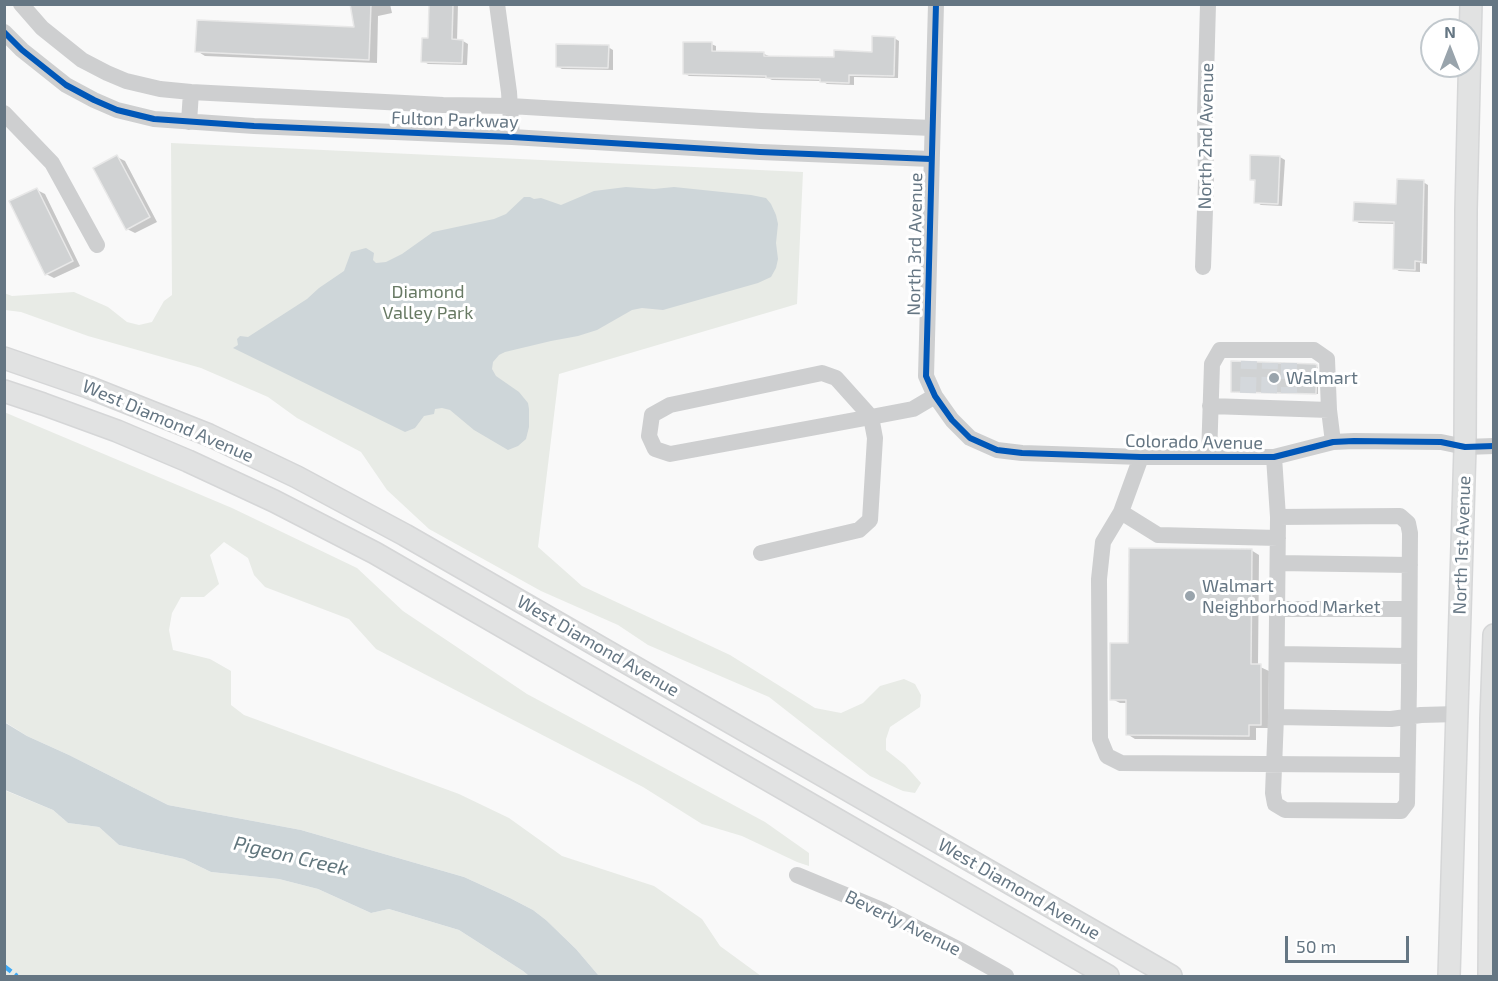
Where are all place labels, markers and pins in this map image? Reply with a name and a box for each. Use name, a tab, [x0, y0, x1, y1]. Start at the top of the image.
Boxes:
place label: Walmart	[1286, 367, 1358, 389]
marker: Walmart	[1267, 371, 1281, 385]
place label: Walmart Neighborhood Market	[1202, 575, 1381, 618]
marker: Walmart Neighborhood Market	[1183, 589, 1197, 603]

